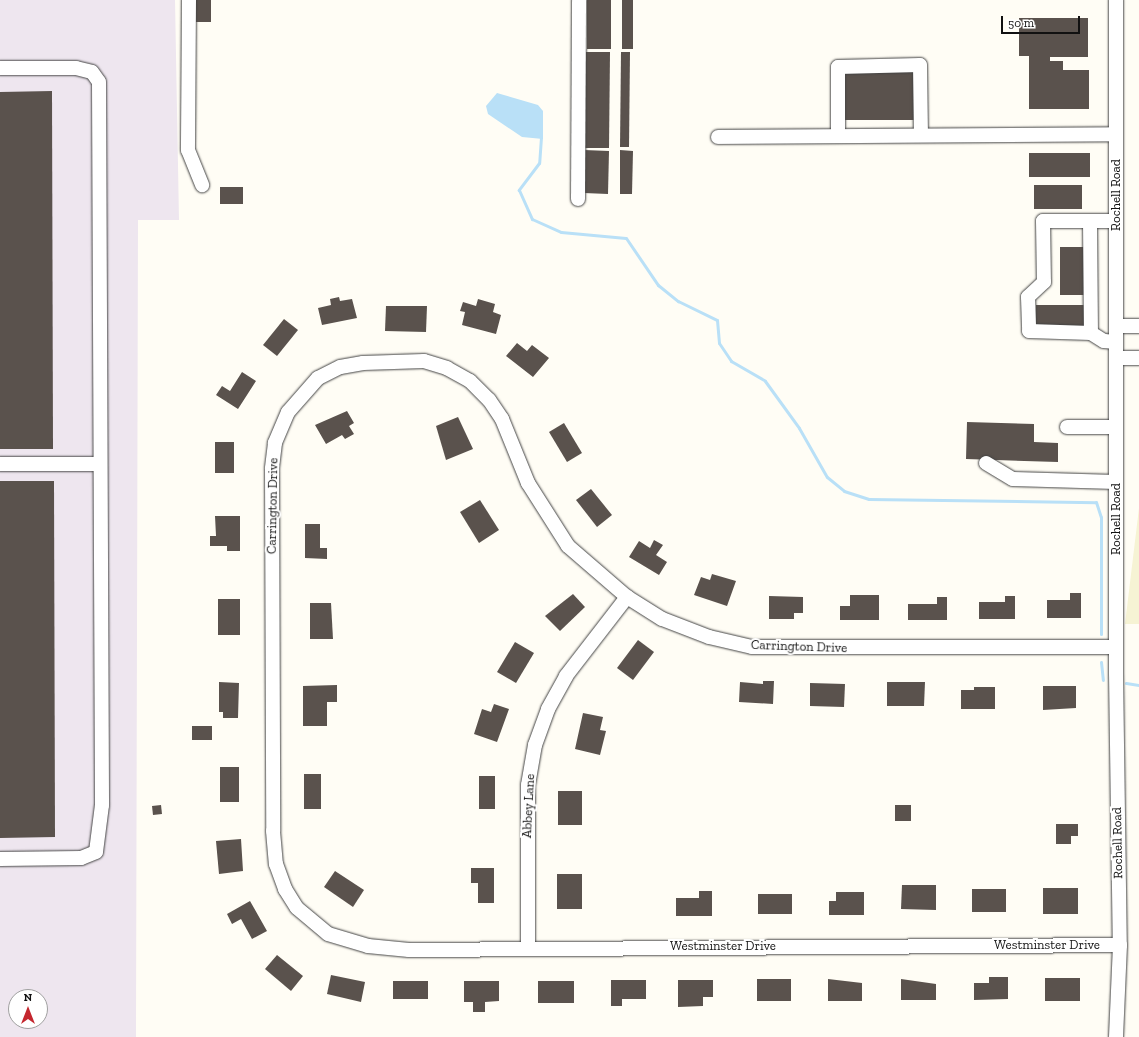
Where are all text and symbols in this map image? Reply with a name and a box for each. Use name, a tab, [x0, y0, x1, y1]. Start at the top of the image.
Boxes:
scale bar	[1003, 8, 1082, 34]
text: 50 m	[1008, 16, 1034, 30]
street label: Rochell Road	[1108, 159, 1124, 231]
street label: Carrington Drive	[264, 458, 282, 554]
street label: Rochell Road	[1108, 483, 1124, 555]
street label: Carrington Drive	[751, 638, 847, 656]
street label: Abbey Lane	[520, 773, 538, 839]
street label: Rochell Road	[1110, 807, 1126, 879]
street label: Westminster Drive	[994, 937, 1100, 953]
street label: Westminster Drive	[670, 938, 776, 954]
north arrow	[8, 989, 48, 1029]
text: N	[24, 991, 32, 1004]

